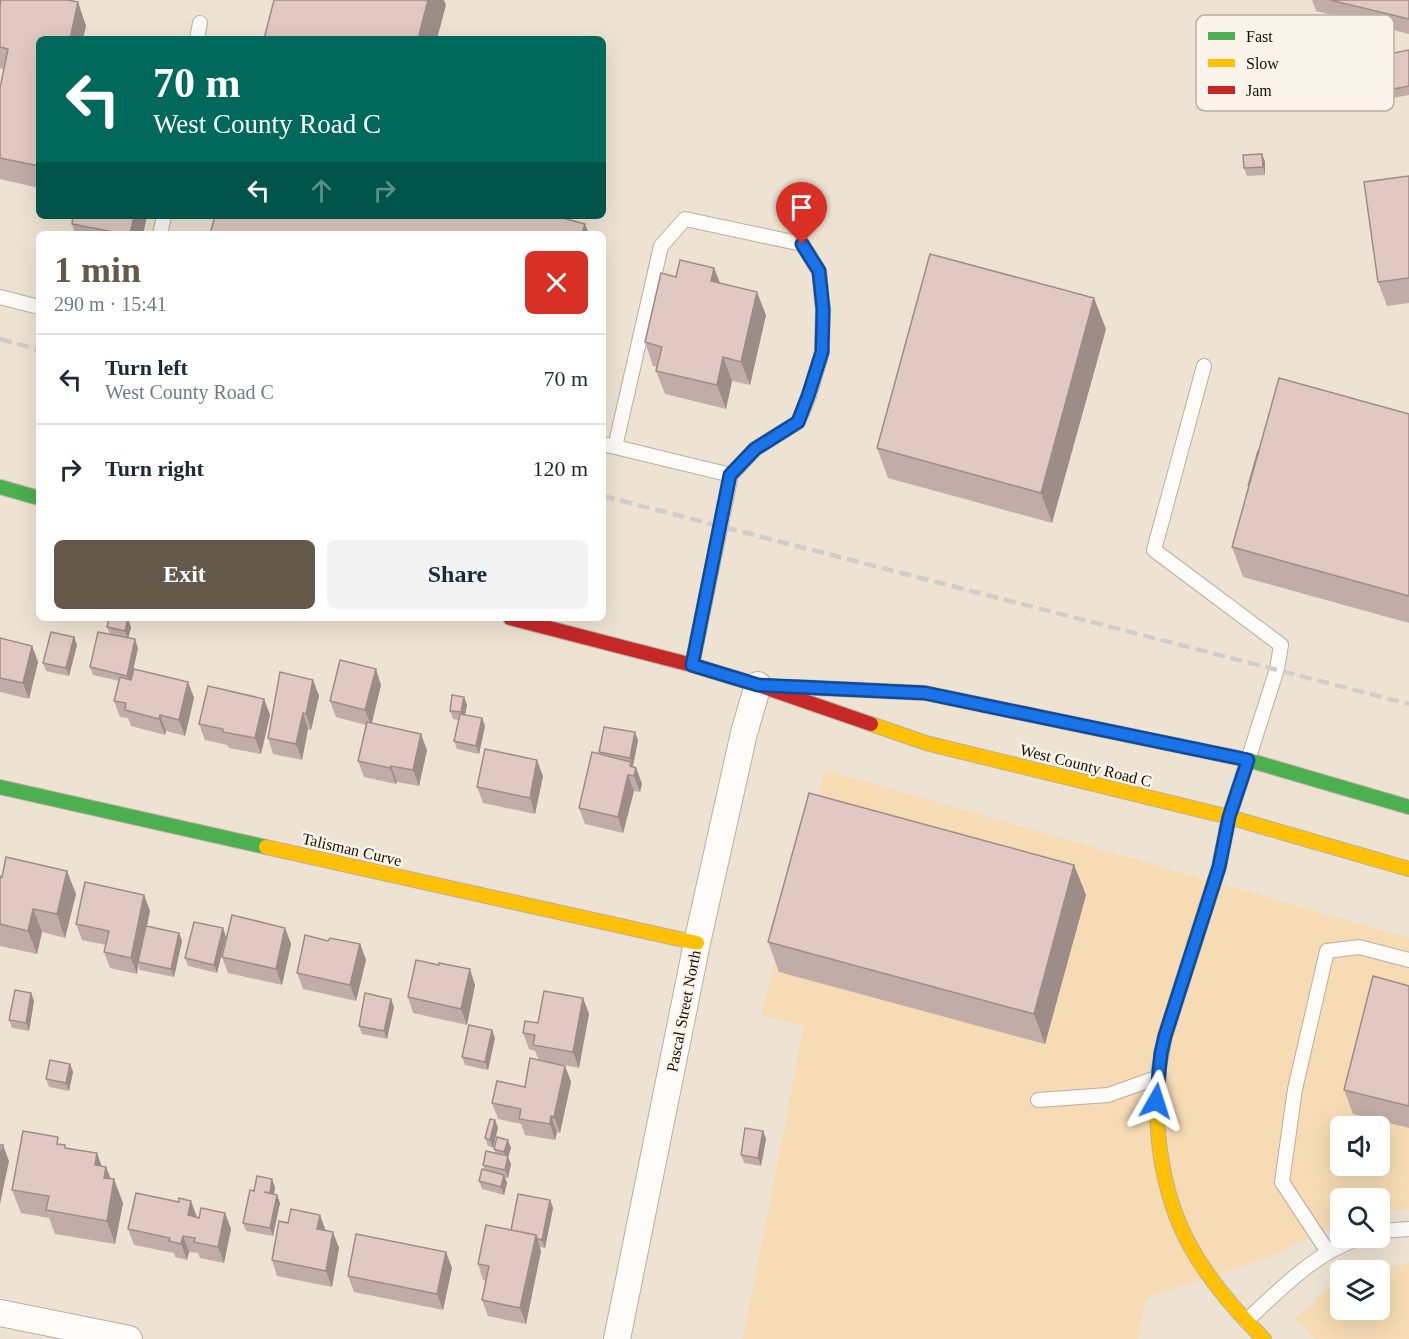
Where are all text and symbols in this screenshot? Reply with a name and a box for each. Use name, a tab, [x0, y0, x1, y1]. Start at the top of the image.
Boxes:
legend	[1196, 15, 1394, 111]
text: Fast	[1246, 28, 1273, 45]
text: Slow	[1246, 55, 1279, 72]
icon: left	[54, 60, 132, 138]
text: 70 m	[153, 60, 241, 106]
text: Jam	[1246, 82, 1272, 99]
text: West County Road C	[153, 109, 381, 139]
icon: left	[242, 174, 275, 207]
icon: ahead	[305, 174, 338, 207]
icon: right	[368, 174, 401, 207]
pin	[776, 182, 827, 244]
icon: arrive	[785, 191, 818, 224]
text: 1 min	[54, 250, 141, 290]
button: close	[525, 251, 588, 314]
text: 290 m · 15:41	[54, 293, 167, 315]
text: Turn left	[105, 355, 188, 380]
icon: left	[54, 363, 87, 396]
text: 70 m	[543, 366, 588, 391]
text: West County Road C	[105, 381, 274, 403]
icon: right	[54, 453, 87, 486]
text: Turn right	[105, 456, 204, 481]
text: 120 m	[532, 456, 588, 481]
button: Exit	[54, 540, 315, 609]
button: Share	[327, 540, 588, 609]
street label: West County Road C	[1018, 741, 1154, 791]
street label: Talisman Curve	[301, 830, 403, 869]
street label: Pascal Street North	[663, 949, 704, 1073]
position arrow	[1124, 1069, 1188, 1133]
map controls	[1330, 1116, 1390, 1320]
button: sound	[1330, 1116, 1390, 1176]
button: search	[1330, 1188, 1390, 1248]
button: layers	[1330, 1260, 1390, 1320]

